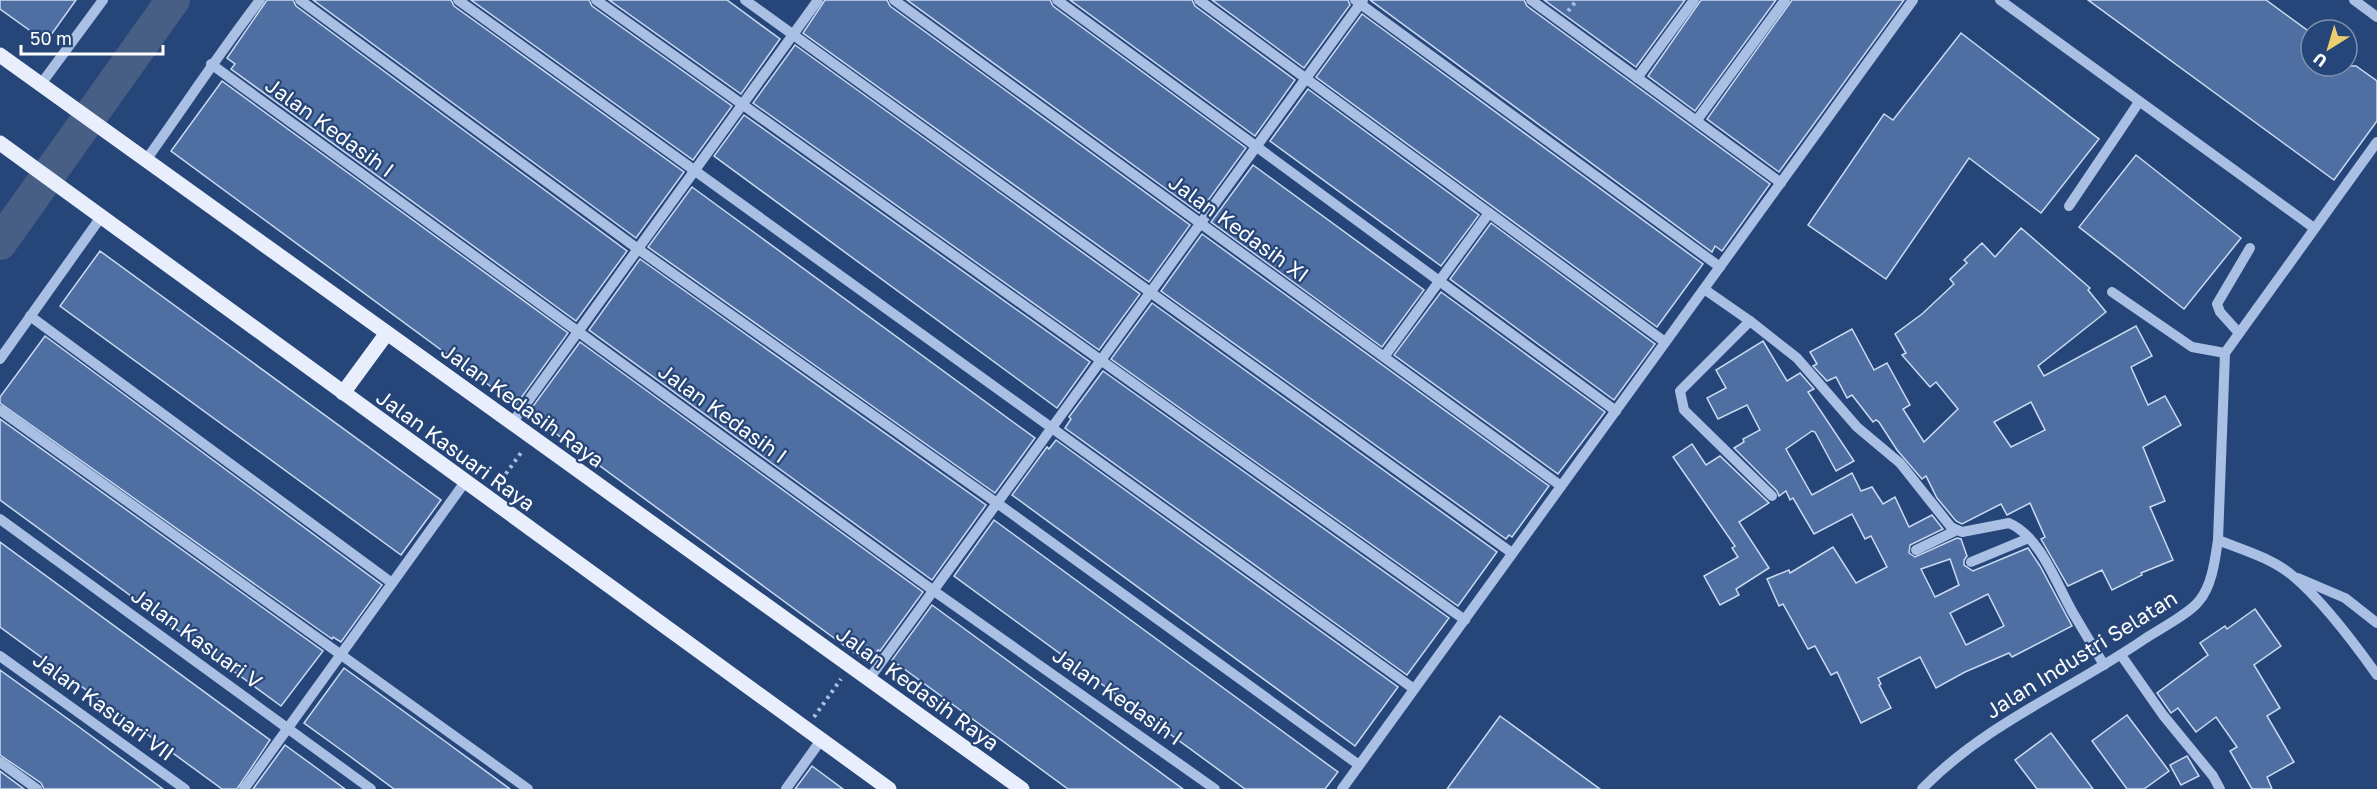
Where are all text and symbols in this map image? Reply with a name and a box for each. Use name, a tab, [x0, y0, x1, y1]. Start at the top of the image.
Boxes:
scale bar	[21, 18, 164, 56]
north arrow	[2299, 18, 2359, 78]
text: 50 m	[30, 27, 72, 49]
text: U	[2309, 48, 2331, 71]
street label: Jalan Kedasih I	[261, 72, 399, 182]
street label: Jalan Kedasih XI	[1164, 168, 1314, 288]
street label: Jalan Kedasih Raya	[437, 337, 609, 473]
street label: Jalan Kedasih I	[654, 358, 792, 468]
street label: Jalan Kasuari Raya	[372, 384, 540, 516]
street label: Jalan Kasuari V	[127, 582, 267, 694]
street label: Jalan Industri Selatan	[1980, 584, 2182, 724]
street label: Jalan Kedasih Raya	[832, 620, 1004, 756]
street label: Jalan Kedasih I	[1048, 642, 1188, 750]
street label: Jalan Kasuari VII	[28, 646, 180, 766]

